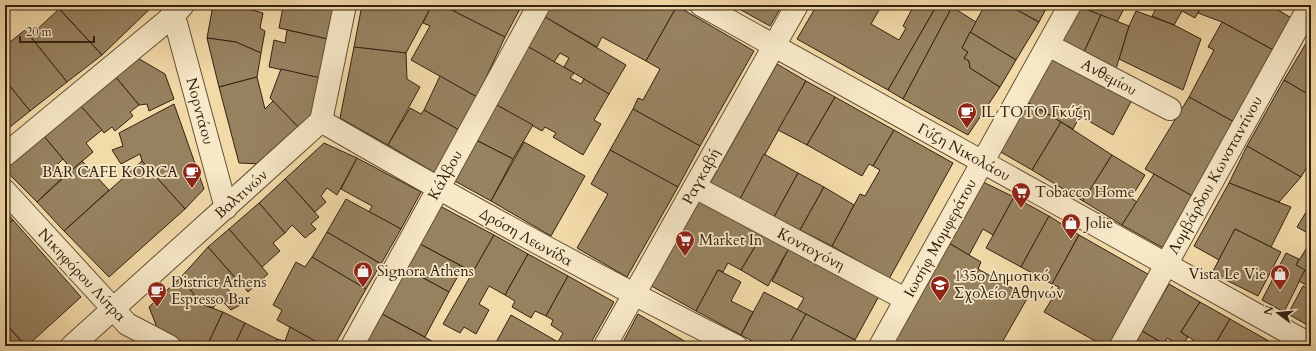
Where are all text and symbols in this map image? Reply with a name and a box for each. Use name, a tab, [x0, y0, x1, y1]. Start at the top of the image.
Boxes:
scale bar	[20, 18, 94, 44]
text: 20 m	[26, 24, 53, 40]
street label: Ανθεμίου	[1078, 54, 1140, 100]
street label: Νορντάου	[181, 75, 219, 147]
street label: Λομβάρδου Κωνσταντίνου	[1163, 92, 1267, 258]
cafe icon: IL TOTO Γκύζη	[956, 101, 978, 129]
place label: IL TOTO Γκύζη	[981, 102, 1091, 122]
street label: Γύζη Νικολάου	[914, 118, 1014, 186]
street label: Ραγκαβή	[677, 144, 725, 208]
street label: Κάλβου	[423, 146, 467, 203]
cafe icon: BAR CAFE KORCA	[181, 161, 203, 189]
place label: BAR CAFE KORCA	[42, 162, 178, 182]
street label: Βαλτινών	[210, 165, 272, 223]
street label: Ιωσήφ Μομφεράτου	[899, 175, 981, 301]
supermarket icon: Tobacco Home	[1010, 181, 1032, 209]
place label: Tobacco Home	[1035, 182, 1135, 202]
street label: Δρόση Λεωνίδα	[476, 203, 576, 271]
shop icon: Jolie	[1060, 212, 1082, 240]
place label: Jolie	[1083, 213, 1113, 233]
street label: Κοντογόνη	[774, 223, 848, 275]
street label: Νικηφόρου Λύτρα	[34, 224, 130, 326]
supermarket icon: Market In	[674, 229, 696, 257]
place label: Market In	[699, 230, 763, 250]
shop icon: Signora Athens	[352, 260, 374, 288]
place label: Signora Athens	[377, 261, 474, 281]
shop icon: Vista Le Vie	[1269, 263, 1291, 291]
place label: Vista Le Vie	[1189, 264, 1266, 284]
place label: 135ο Δημοτικό Σχολείο Αθηνών	[954, 266, 1064, 303]
place label: District Athens Espresso Bar	[171, 272, 266, 309]
school or university icon: 135ο Δημοτικό Σχολείο Αθηνών	[929, 274, 951, 302]
cafe icon: District Athens Espresso Bar	[146, 280, 168, 308]
north arrow	[1258, 293, 1298, 333]
text: N	[1260, 303, 1278, 317]

